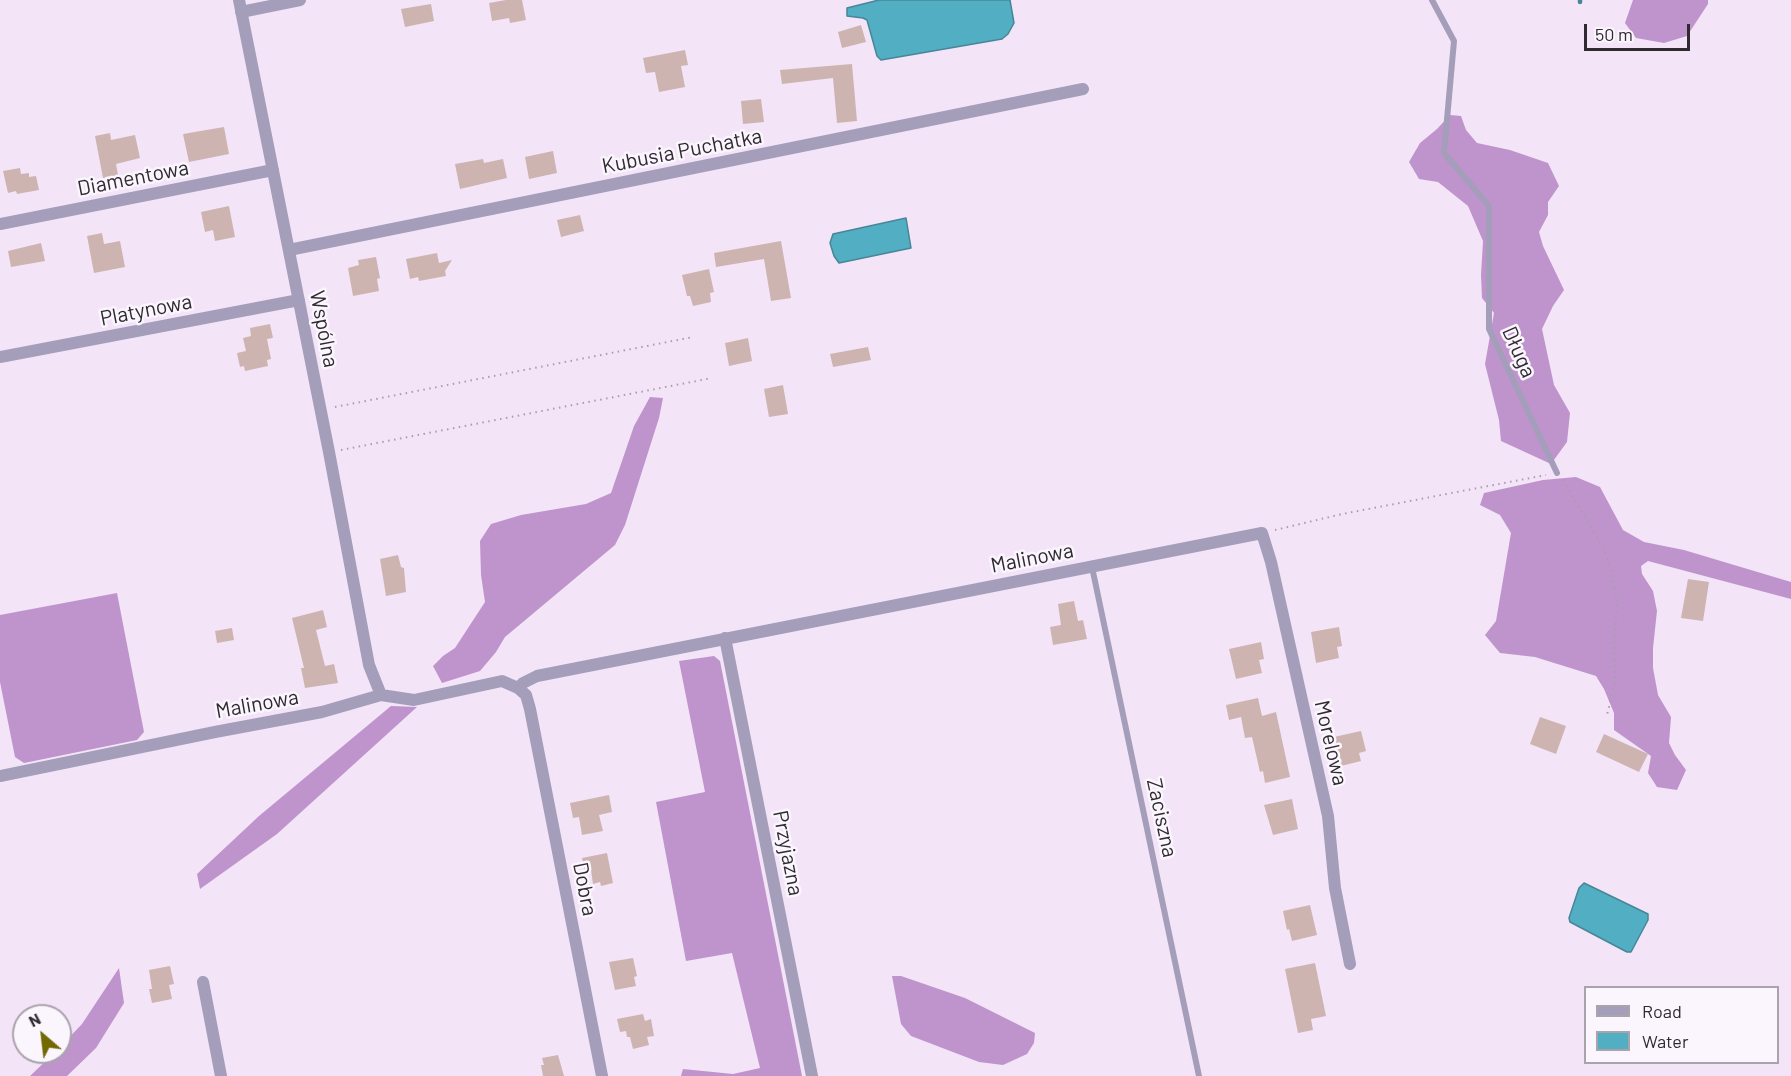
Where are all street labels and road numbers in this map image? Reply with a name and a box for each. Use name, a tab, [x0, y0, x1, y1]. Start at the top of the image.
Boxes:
street label: Kubusia Puchatka	[600, 123, 764, 179]
street label: Diamentowa	[75, 155, 191, 201]
street label: Wspólna	[304, 288, 344, 370]
street label: Platynowa	[98, 289, 194, 331]
street label: Długa	[1497, 322, 1541, 382]
street label: Malinowa	[988, 538, 1076, 578]
street label: Malinowa	[214, 684, 300, 724]
street label: Morelowa	[1309, 698, 1353, 788]
street label: Zaciszna	[1141, 776, 1183, 860]
street label: Przyjazna	[767, 808, 809, 898]
street label: Dobra	[567, 860, 603, 918]

